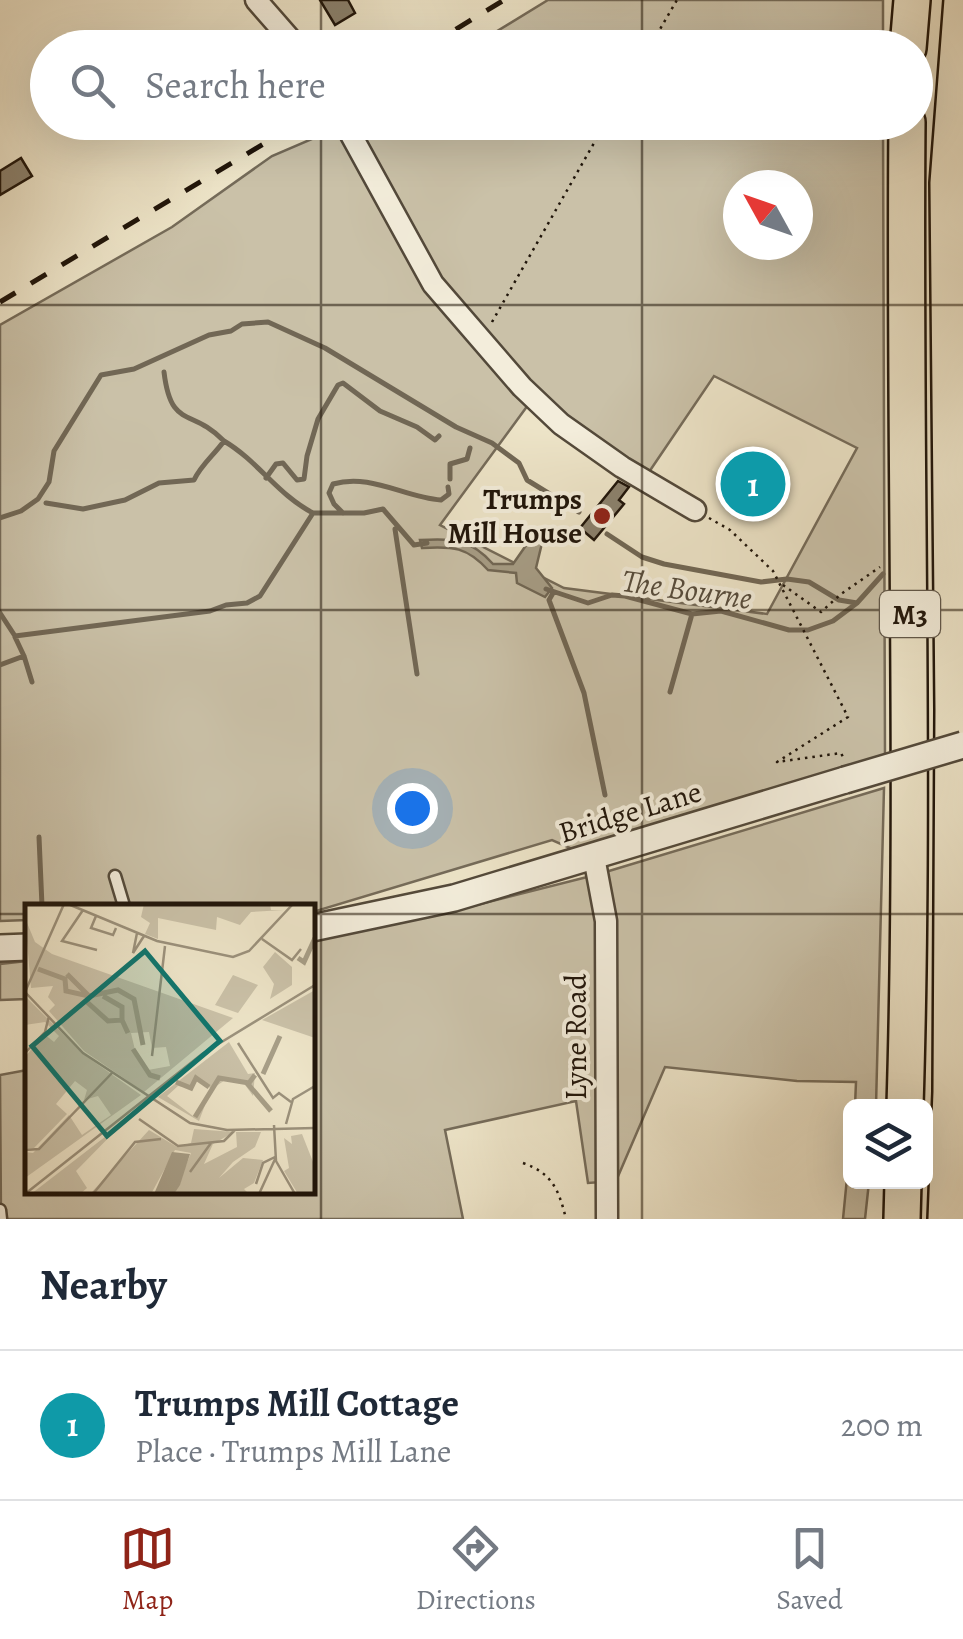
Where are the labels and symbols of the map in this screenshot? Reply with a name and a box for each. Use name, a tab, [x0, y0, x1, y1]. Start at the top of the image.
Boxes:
north arrow	[723, 170, 813, 260]
pin: 1	[720, 446, 786, 522]
place label: Trumps Mill House	[447, 479, 582, 553]
marker: Trumps Mill House	[591, 505, 613, 527]
water label: The Bourne	[619, 558, 755, 620]
road number: M3	[880, 591, 940, 637]
street label: Bridge Lane	[554, 771, 706, 853]
your location	[387, 783, 438, 834]
inset map	[25, 904, 315, 1194]
street label: Lyne Road	[556, 973, 596, 1100]

